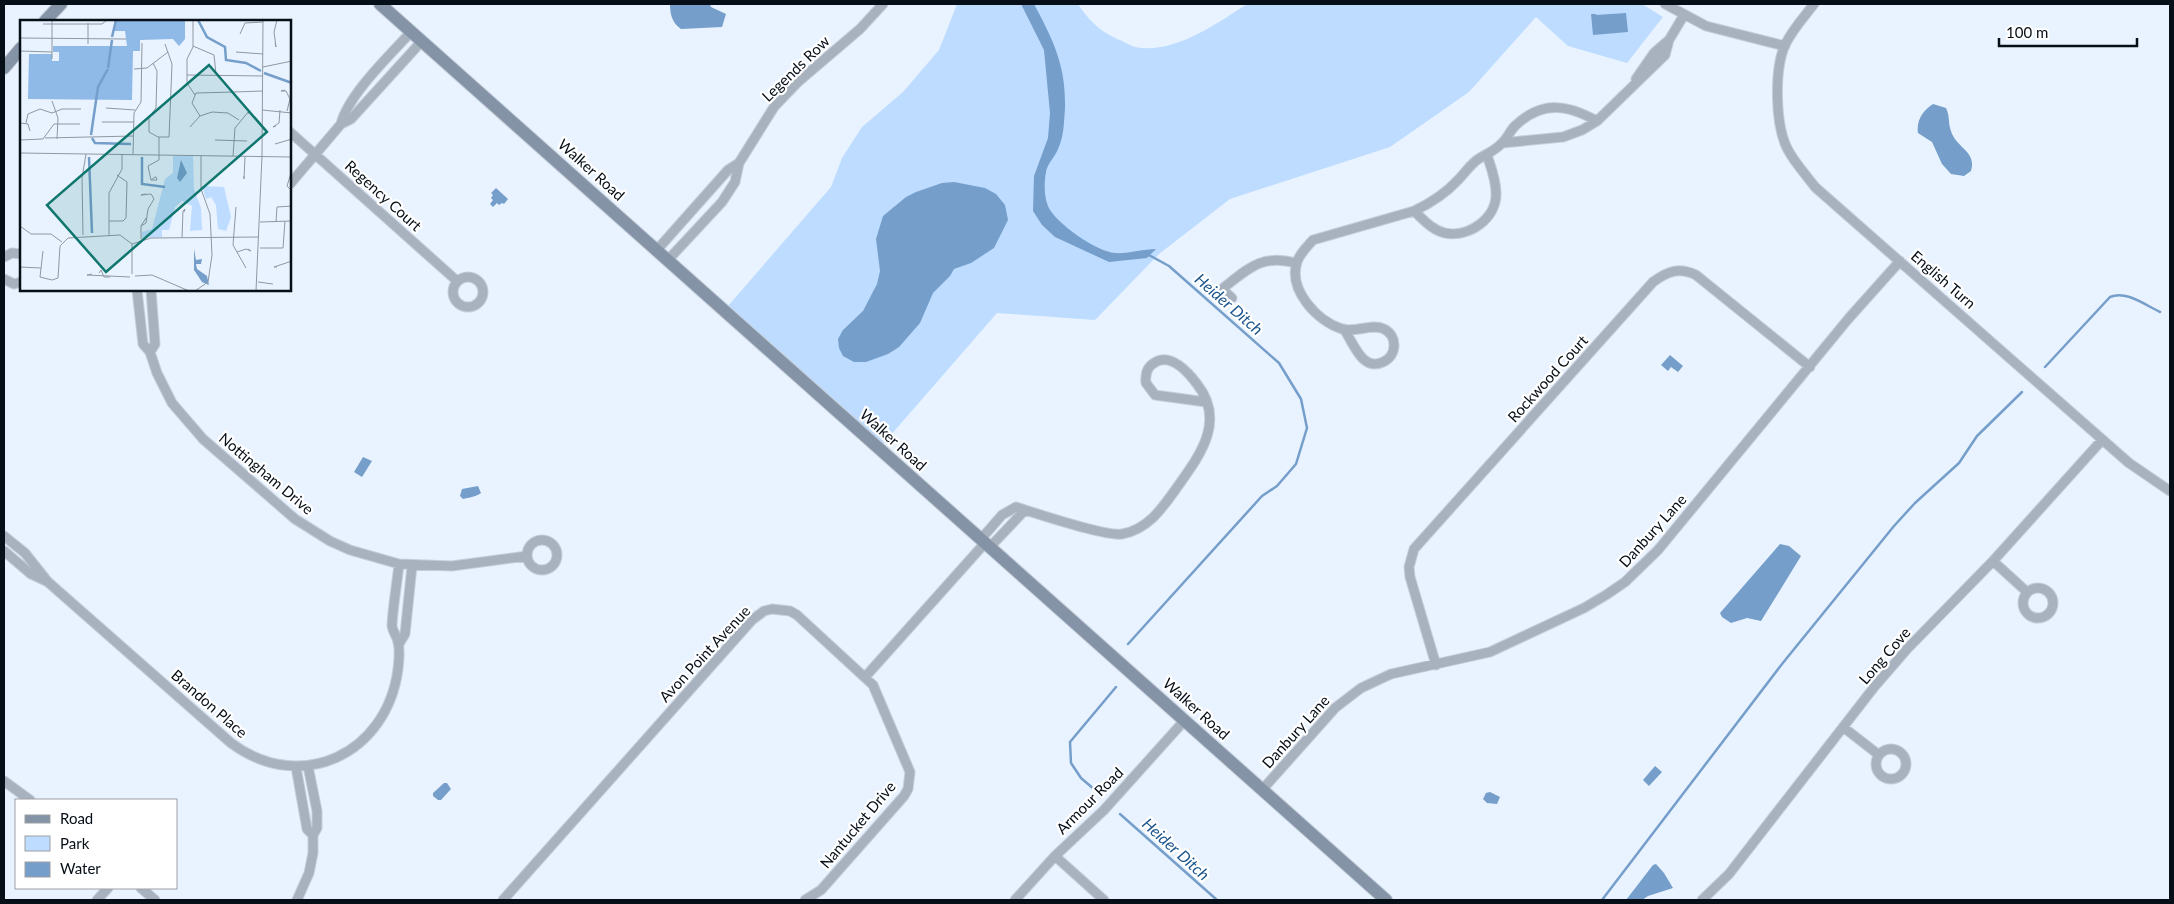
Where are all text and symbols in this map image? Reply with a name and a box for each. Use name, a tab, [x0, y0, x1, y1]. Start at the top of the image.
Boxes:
scale bar	[1999, 15, 2136, 47]
inset map	[20, 20, 291, 291]
text: 100 m	[2006, 23, 2048, 41]
street label: Legends Row	[758, 31, 833, 105]
street label: Walker Road	[555, 135, 629, 204]
street label: Regency Court	[342, 156, 426, 235]
street label: English Turn	[1908, 246, 1980, 312]
water label: Heider Ditch	[1192, 269, 1267, 338]
street label: Rockwood Court	[1504, 331, 1591, 425]
street label: Walker Road	[857, 405, 931, 474]
street label: Nottingham Drive	[216, 429, 317, 518]
street label: Danbury Lane	[1615, 490, 1690, 571]
street label: Avon Point Avenue	[655, 601, 754, 705]
street label: Long Cove	[1855, 623, 1914, 687]
street label: Brandon Place	[168, 665, 251, 741]
street label: Walker Road	[1160, 674, 1234, 743]
street label: Danbury Lane	[1258, 691, 1333, 772]
street label: Armour Road	[1052, 763, 1126, 837]
street label: Nantucket Drive	[816, 777, 899, 871]
legend	[15, 799, 178, 889]
text: Road	[60, 809, 93, 827]
water label: Heider Ditch	[1139, 814, 1214, 884]
text: Park	[60, 834, 90, 852]
text: Water	[60, 859, 101, 877]

